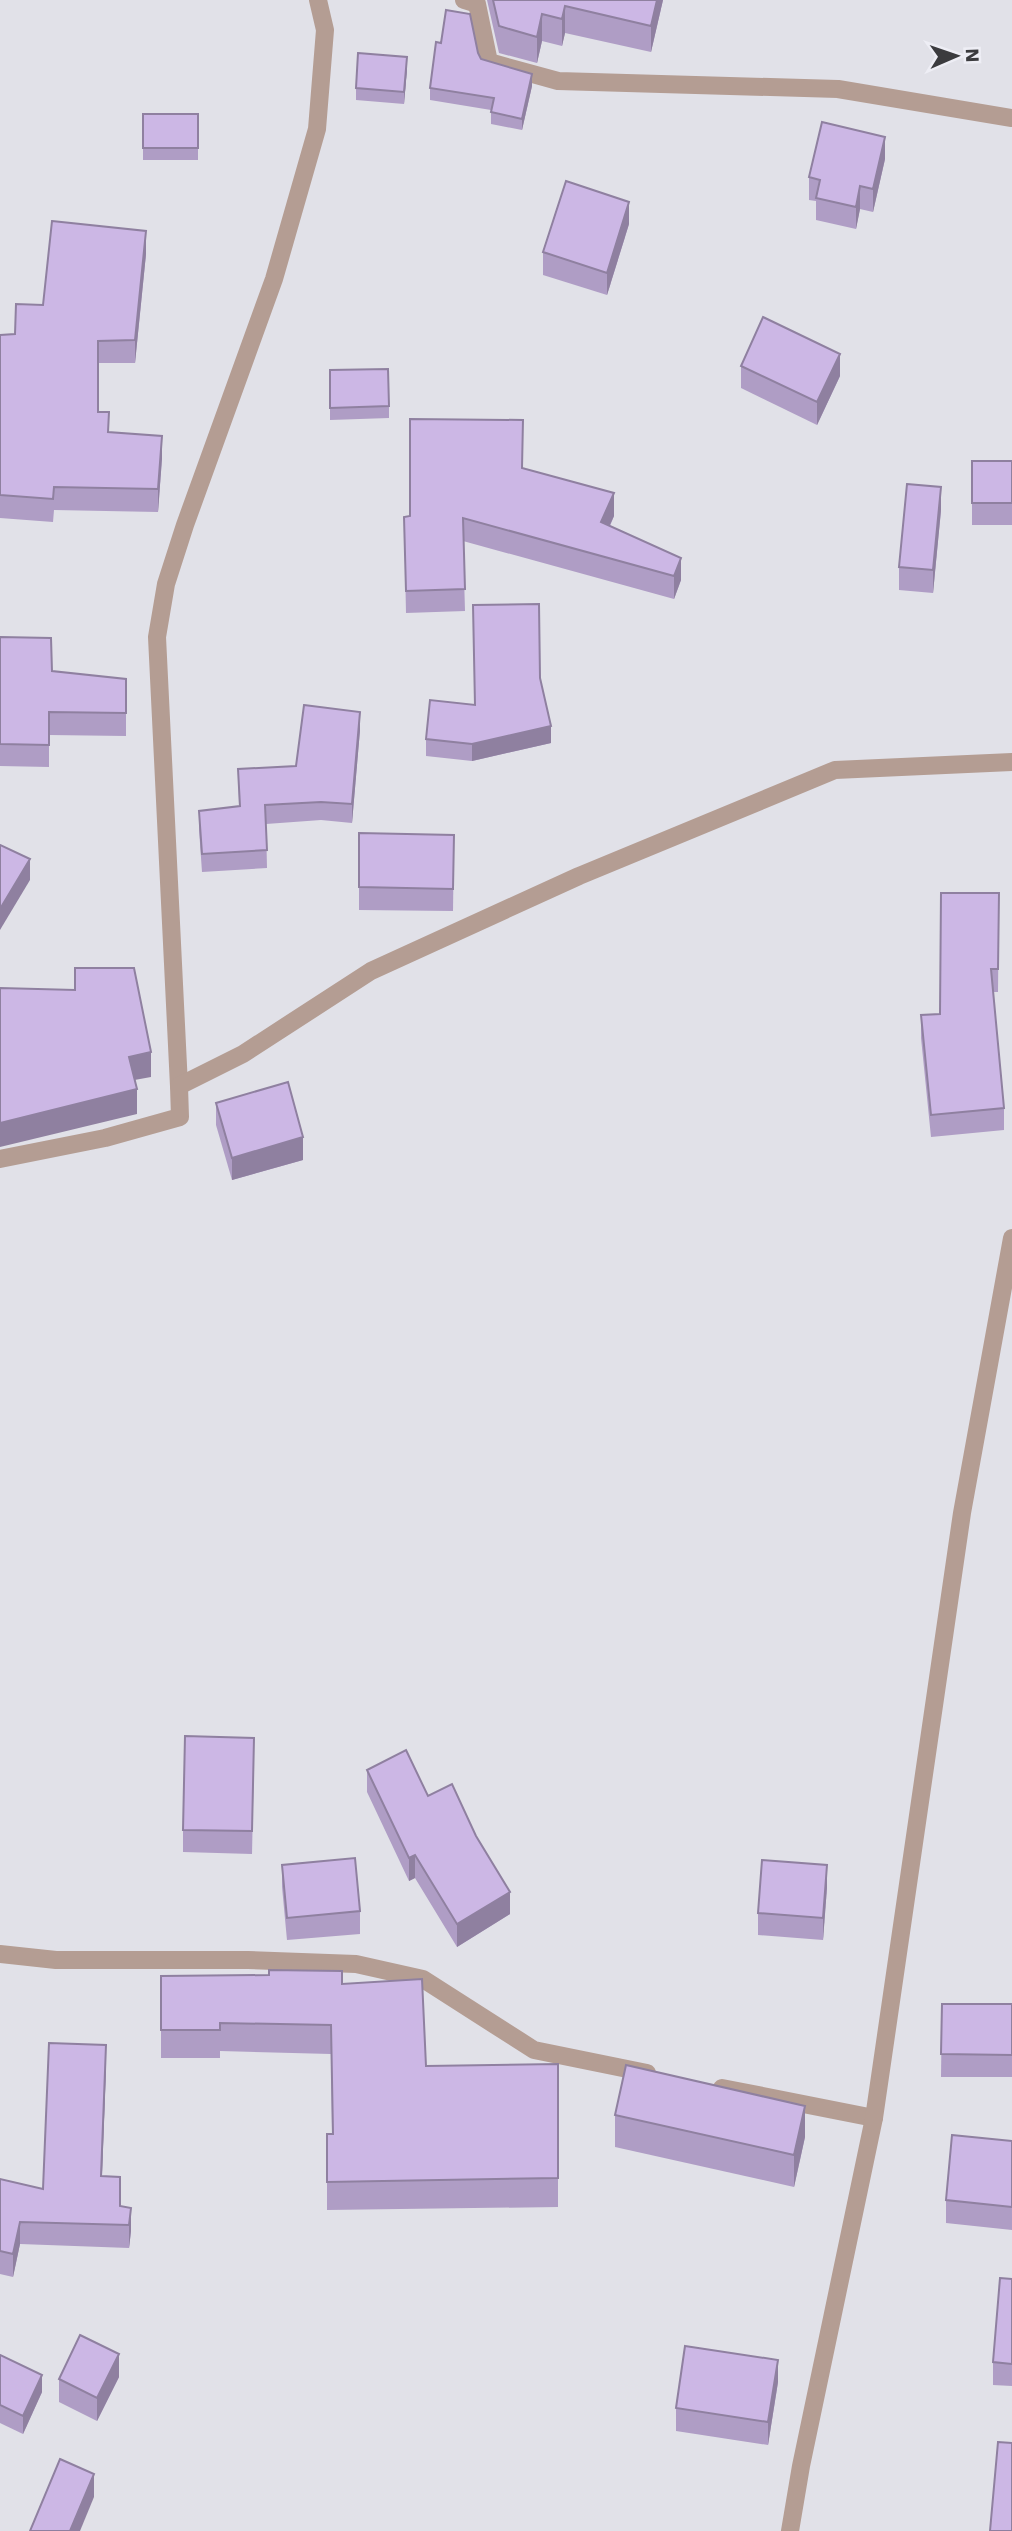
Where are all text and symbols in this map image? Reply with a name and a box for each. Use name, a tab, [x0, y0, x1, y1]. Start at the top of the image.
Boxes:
north arrow	[921, 21, 991, 91]
text: N	[961, 48, 984, 63]

